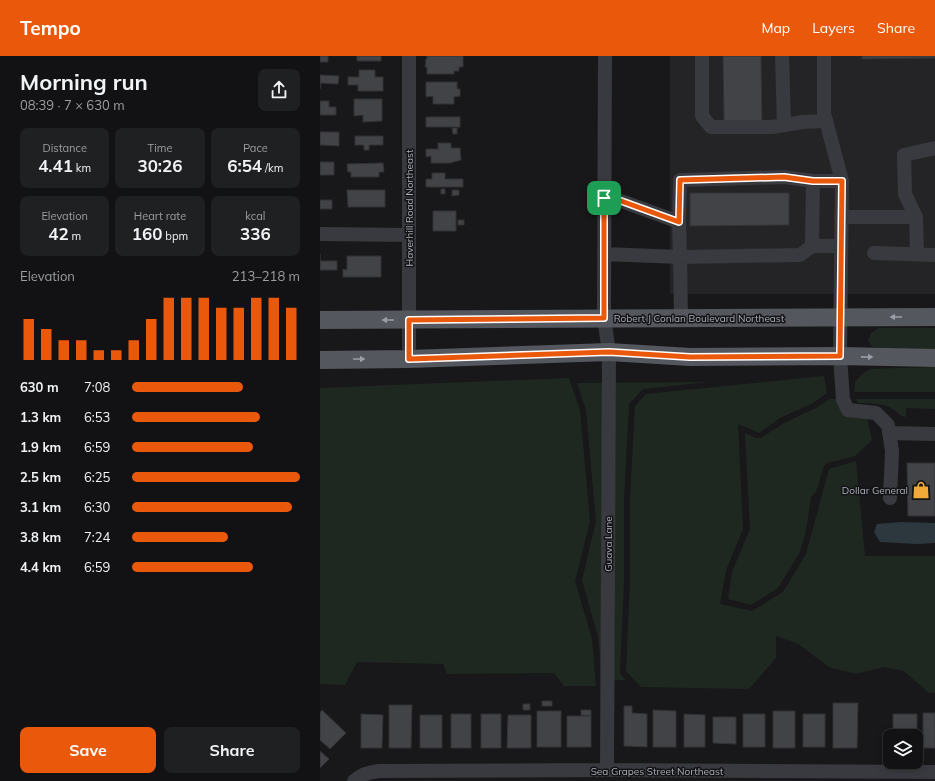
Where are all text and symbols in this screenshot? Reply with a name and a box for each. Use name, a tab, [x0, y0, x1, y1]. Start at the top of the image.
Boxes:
text: Tempo	[20, 16, 81, 40]
text: Map	[761, 19, 790, 37]
text: Layers	[812, 19, 855, 37]
text: Share	[877, 19, 915, 37]
text: Morning run	[20, 68, 148, 96]
button: share	[258, 69, 300, 111]
text: 08:39 · 7 × 630 m	[20, 97, 125, 113]
text: Distance	[42, 141, 87, 155]
text: Time	[148, 141, 172, 155]
text: Pace	[243, 141, 268, 155]
street label: Haverhill Road Northeast	[403, 149, 416, 266]
text: 4.41	[38, 155, 73, 176]
text: 30:26	[137, 155, 183, 176]
text: 6:54	[227, 155, 262, 176]
text: km	[73, 161, 91, 175]
text: /km	[262, 161, 283, 175]
pin	[587, 181, 621, 215]
icon: arrive	[593, 187, 615, 209]
text: Elevation	[41, 209, 88, 223]
text: Heart rate	[134, 209, 186, 223]
text: kcal	[245, 209, 265, 223]
text: 42	[48, 223, 69, 244]
text: 160	[132, 223, 162, 244]
text: 336	[240, 223, 271, 244]
text: m	[69, 229, 81, 243]
text: bpm	[162, 229, 188, 243]
text: Elevation	[20, 268, 75, 284]
text: 213–218 m	[232, 268, 300, 284]
street label: Robert J Conlan Boulevard Northeast	[614, 312, 785, 325]
one-way arrow	[889, 314, 902, 320]
one-way arrow	[381, 317, 394, 323]
one-way arrow	[861, 354, 874, 360]
one-way arrow	[353, 356, 366, 362]
text: 630 m	[20, 379, 59, 395]
text: 7:08	[84, 379, 110, 395]
text: 1.3 km	[20, 409, 61, 425]
text: 6:53	[84, 409, 110, 425]
text: 1.9 km	[20, 439, 61, 455]
text: 6:59	[84, 439, 110, 455]
text: 2.5 km	[20, 469, 61, 485]
text: 6:25	[84, 469, 110, 485]
shop icon: Dollar General	[911, 480, 931, 500]
place label: Dollar General	[842, 484, 908, 497]
text: 3.1 km	[20, 499, 61, 515]
text: 6:30	[84, 499, 110, 515]
street label: Guava Lane	[602, 516, 615, 572]
text: 3.8 km	[20, 529, 61, 545]
text: 7:24	[84, 529, 110, 545]
text: 4.4 km	[20, 559, 61, 575]
text: 6:59	[84, 559, 110, 575]
button: Save	[20, 727, 156, 773]
button: Share	[164, 727, 300, 773]
map controls	[883, 729, 923, 769]
button: layers	[883, 729, 923, 769]
street label: Sea Grapes Street Northeast	[591, 765, 724, 778]

